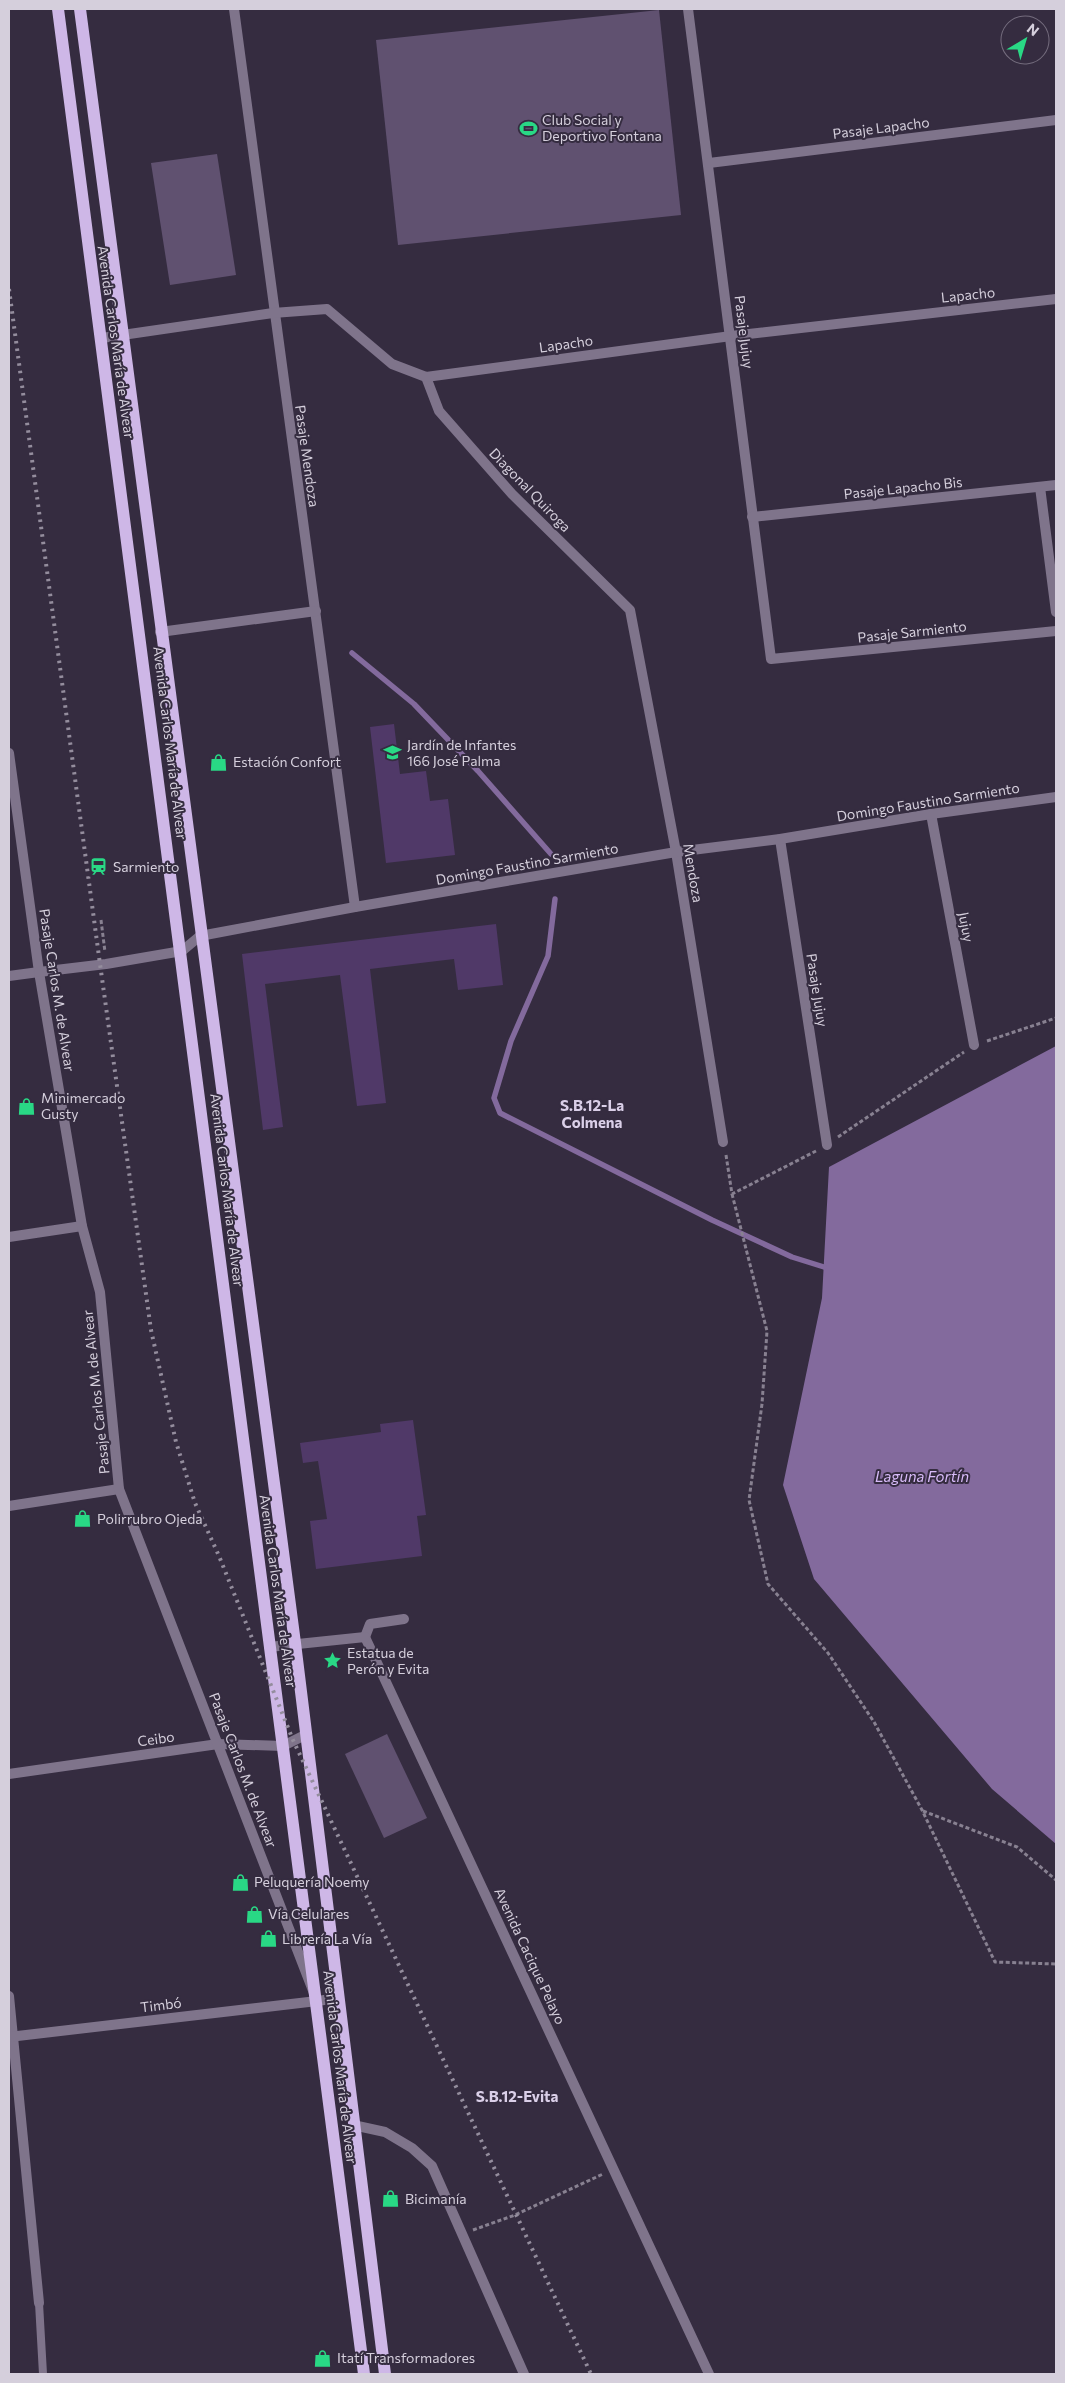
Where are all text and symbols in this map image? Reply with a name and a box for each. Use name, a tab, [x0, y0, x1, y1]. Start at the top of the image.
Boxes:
north arrow	[1000, 15, 1050, 65]
text: N	[1024, 19, 1043, 39]
place label: Club Social y Deportivo Fontana	[542, 111, 662, 144]
street label: Pasaje Lapacho	[831, 113, 930, 142]
sports icon: Club Social y Deportivo Fontana	[518, 118, 538, 138]
street label: Avenida Carlos María de Alvear	[95, 244, 139, 440]
street label: Lapacho	[940, 283, 996, 306]
street label: Pasaje Jujuy	[732, 294, 757, 370]
street label: Lapacho	[538, 331, 594, 356]
street label: Pasaje Mendoza	[292, 404, 323, 508]
street label: Diagonal Quiroga	[486, 444, 575, 535]
street label: Pasaje Lapacho Bis	[843, 473, 963, 502]
street label: Pasaje Sarmiento	[856, 617, 967, 646]
street label: Avenida Carlos María de Alvear	[150, 645, 191, 841]
place label: Jardín de Infantes 166 José Palma	[407, 736, 516, 769]
school or university icon: Jardín de Infantes 166 José Palma	[383, 743, 403, 763]
shop icon: Estación Confort	[209, 752, 229, 772]
place label: Estación Confort	[233, 753, 341, 770]
street label: Domingo Faustino Sarmiento	[835, 779, 1021, 824]
street label: Domingo Faustino Sarmiento	[434, 839, 619, 888]
street label: Mendoza	[680, 842, 707, 904]
station icon: Sarmiento	[89, 857, 109, 877]
place label: Sarmiento	[113, 858, 179, 875]
street label: Pasaje Carlos M. de Alvear	[36, 907, 79, 1073]
street label: Jujuy	[955, 910, 978, 944]
street label: Pasaje Jujuy	[803, 952, 832, 1028]
place label: Minimercado Gusty	[41, 1089, 125, 1122]
street label: Avenida Carlos María de Alvear	[207, 1092, 248, 1288]
shop icon: Minimercado Gusty	[17, 1096, 37, 1116]
district label: S.B.12-La Colmena	[560, 1096, 624, 1131]
street label: Pasaje Carlos M. de Alvear	[78, 1309, 113, 1475]
water label: Laguna Fortín	[875, 1467, 969, 1485]
street label: Avenida Carlos María de Alvear	[257, 1493, 301, 1689]
shop icon: Polirrubro Ojeda	[73, 1509, 93, 1529]
place label: Polirrubro Ojeda	[97, 1510, 203, 1527]
place label: Estatua de Perón y Evita	[347, 1644, 429, 1677]
place icon: Estatua de Perón y Evita	[323, 1651, 343, 1671]
street label: Pasaje Carlos M. de Alvear	[206, 1690, 281, 1850]
street label: Ceibo	[136, 1727, 176, 1750]
shop icon: Peluquería Noemy	[230, 1872, 250, 1892]
place label: Peluquería Noemy	[254, 1873, 370, 1890]
street label: Avenida Cacique Pelayo	[491, 1885, 570, 2027]
shop icon: Vía Celulares	[244, 1904, 264, 1924]
place label: Vía Celulares	[268, 1905, 349, 1922]
shop icon: Librería La Vía	[258, 1929, 278, 1949]
place label: Librería La Vía	[282, 1930, 372, 1947]
street label: Avenida Carlos María de Alvear	[320, 1969, 361, 2165]
street label: Timbó	[139, 1994, 183, 2015]
district label: S.B.12-Evita	[476, 2087, 558, 2105]
shop icon: Bicimanía	[381, 2189, 401, 2209]
place label: Bicimanía	[405, 2190, 467, 2207]
shop icon: Itatí Transformadores	[313, 2348, 333, 2368]
place label: Itatí Transformadores	[337, 2349, 475, 2366]

